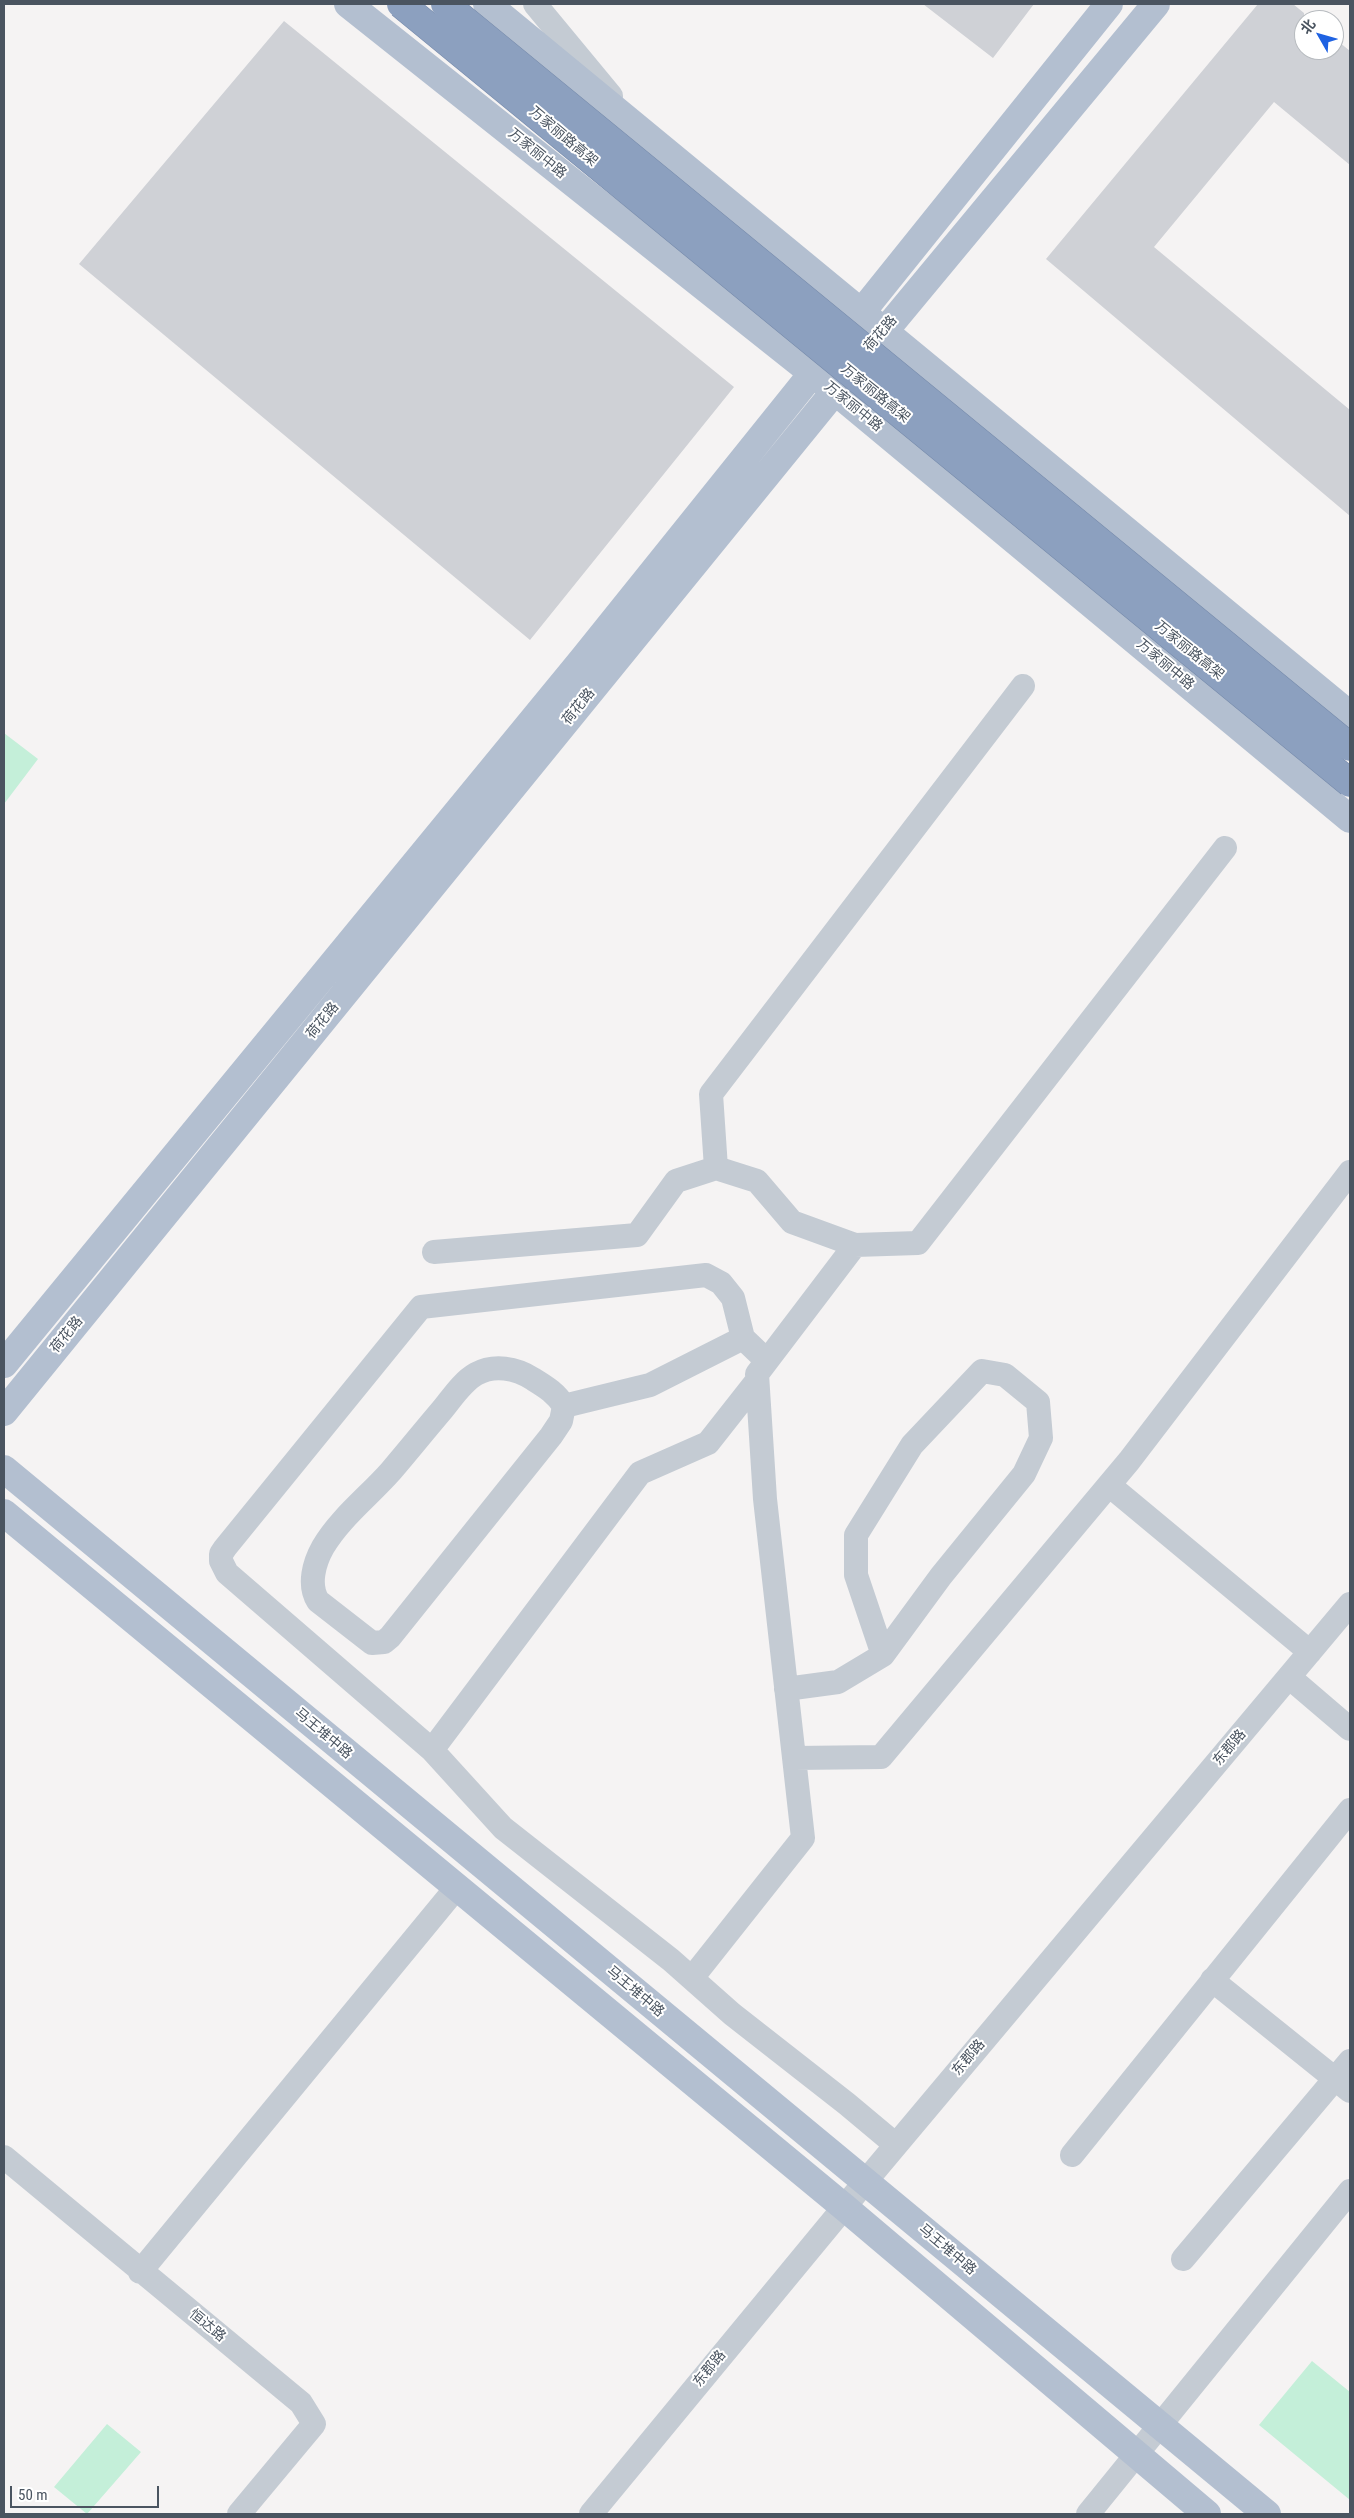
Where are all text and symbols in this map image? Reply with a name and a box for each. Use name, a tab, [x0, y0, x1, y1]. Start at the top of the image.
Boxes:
north arrow	[1294, 10, 1344, 60]
text: 北	[1297, 16, 1319, 37]
street label: 万家丽路高架	[525, 104, 601, 170]
street label: 万家丽中路	[505, 125, 569, 183]
street label: 荷花路	[861, 313, 901, 355]
street label: 万家丽路高架	[837, 361, 913, 427]
street label: 万家丽中路	[821, 378, 885, 436]
street label: 万家丽路高架	[1151, 618, 1227, 684]
street label: 万家丽中路	[1133, 636, 1197, 694]
street label: 荷花路	[559, 685, 599, 729]
street label: 荷花路	[303, 999, 343, 1043]
street label: 荷花路	[47, 1313, 87, 1357]
street label: 马王堆中路	[291, 1705, 355, 1763]
street label: 东郡路	[1210, 1727, 1250, 1769]
street label: 马王堆中路	[603, 1963, 667, 2021]
street label: 东郡路	[949, 2037, 989, 2079]
street label: 马王堆中路	[915, 2221, 979, 2279]
street label: 恒达路	[185, 2306, 229, 2346]
street label: 东郡路	[690, 2347, 730, 2391]
scale bar	[12, 2476, 161, 2508]
text: 50 m	[18, 2486, 48, 2504]

